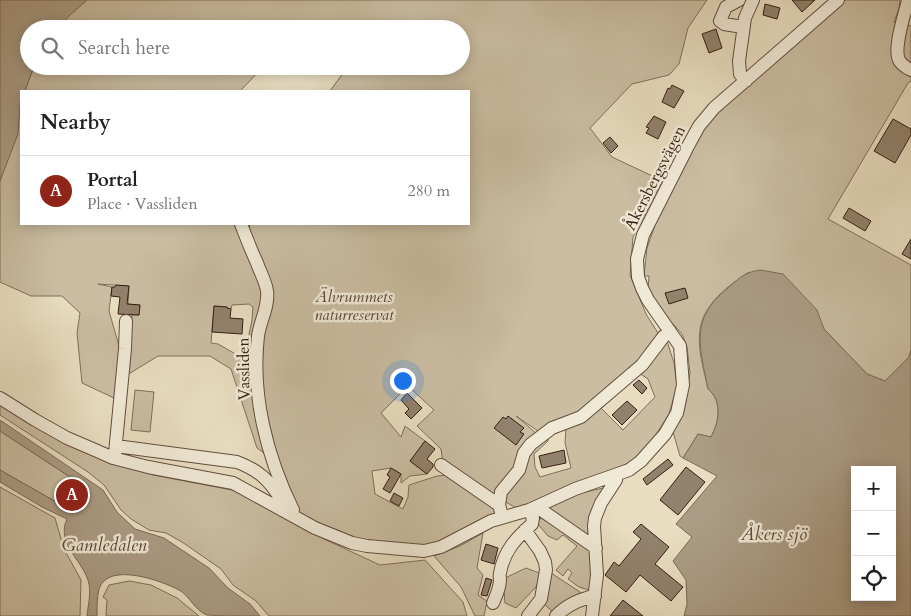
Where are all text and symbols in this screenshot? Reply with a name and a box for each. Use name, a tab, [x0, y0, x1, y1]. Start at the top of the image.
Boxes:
search box	[20, 20, 470, 75]
icon: search	[38, 34, 66, 62]
text: Search here	[78, 35, 170, 61]
text: Nearby	[40, 108, 111, 137]
street label: Åkersbergsvägen	[619, 122, 691, 234]
text: Portal	[87, 167, 138, 193]
text: A	[50, 180, 62, 202]
text: 280 m	[408, 180, 450, 202]
text: Place · Vassliden	[87, 193, 197, 215]
park label: Älvrummets naturreservat	[314, 286, 394, 326]
street label: Vassliden	[232, 337, 256, 401]
your location	[390, 368, 416, 394]
map controls	[851, 466, 896, 601]
button: +	[851, 466, 896, 511]
pin: A	[56, 476, 88, 514]
button: −	[851, 511, 896, 556]
water label: Åkers sjö	[740, 522, 808, 547]
water label: Gamledalen	[61, 533, 147, 558]
button: locate	[851, 556, 896, 601]

